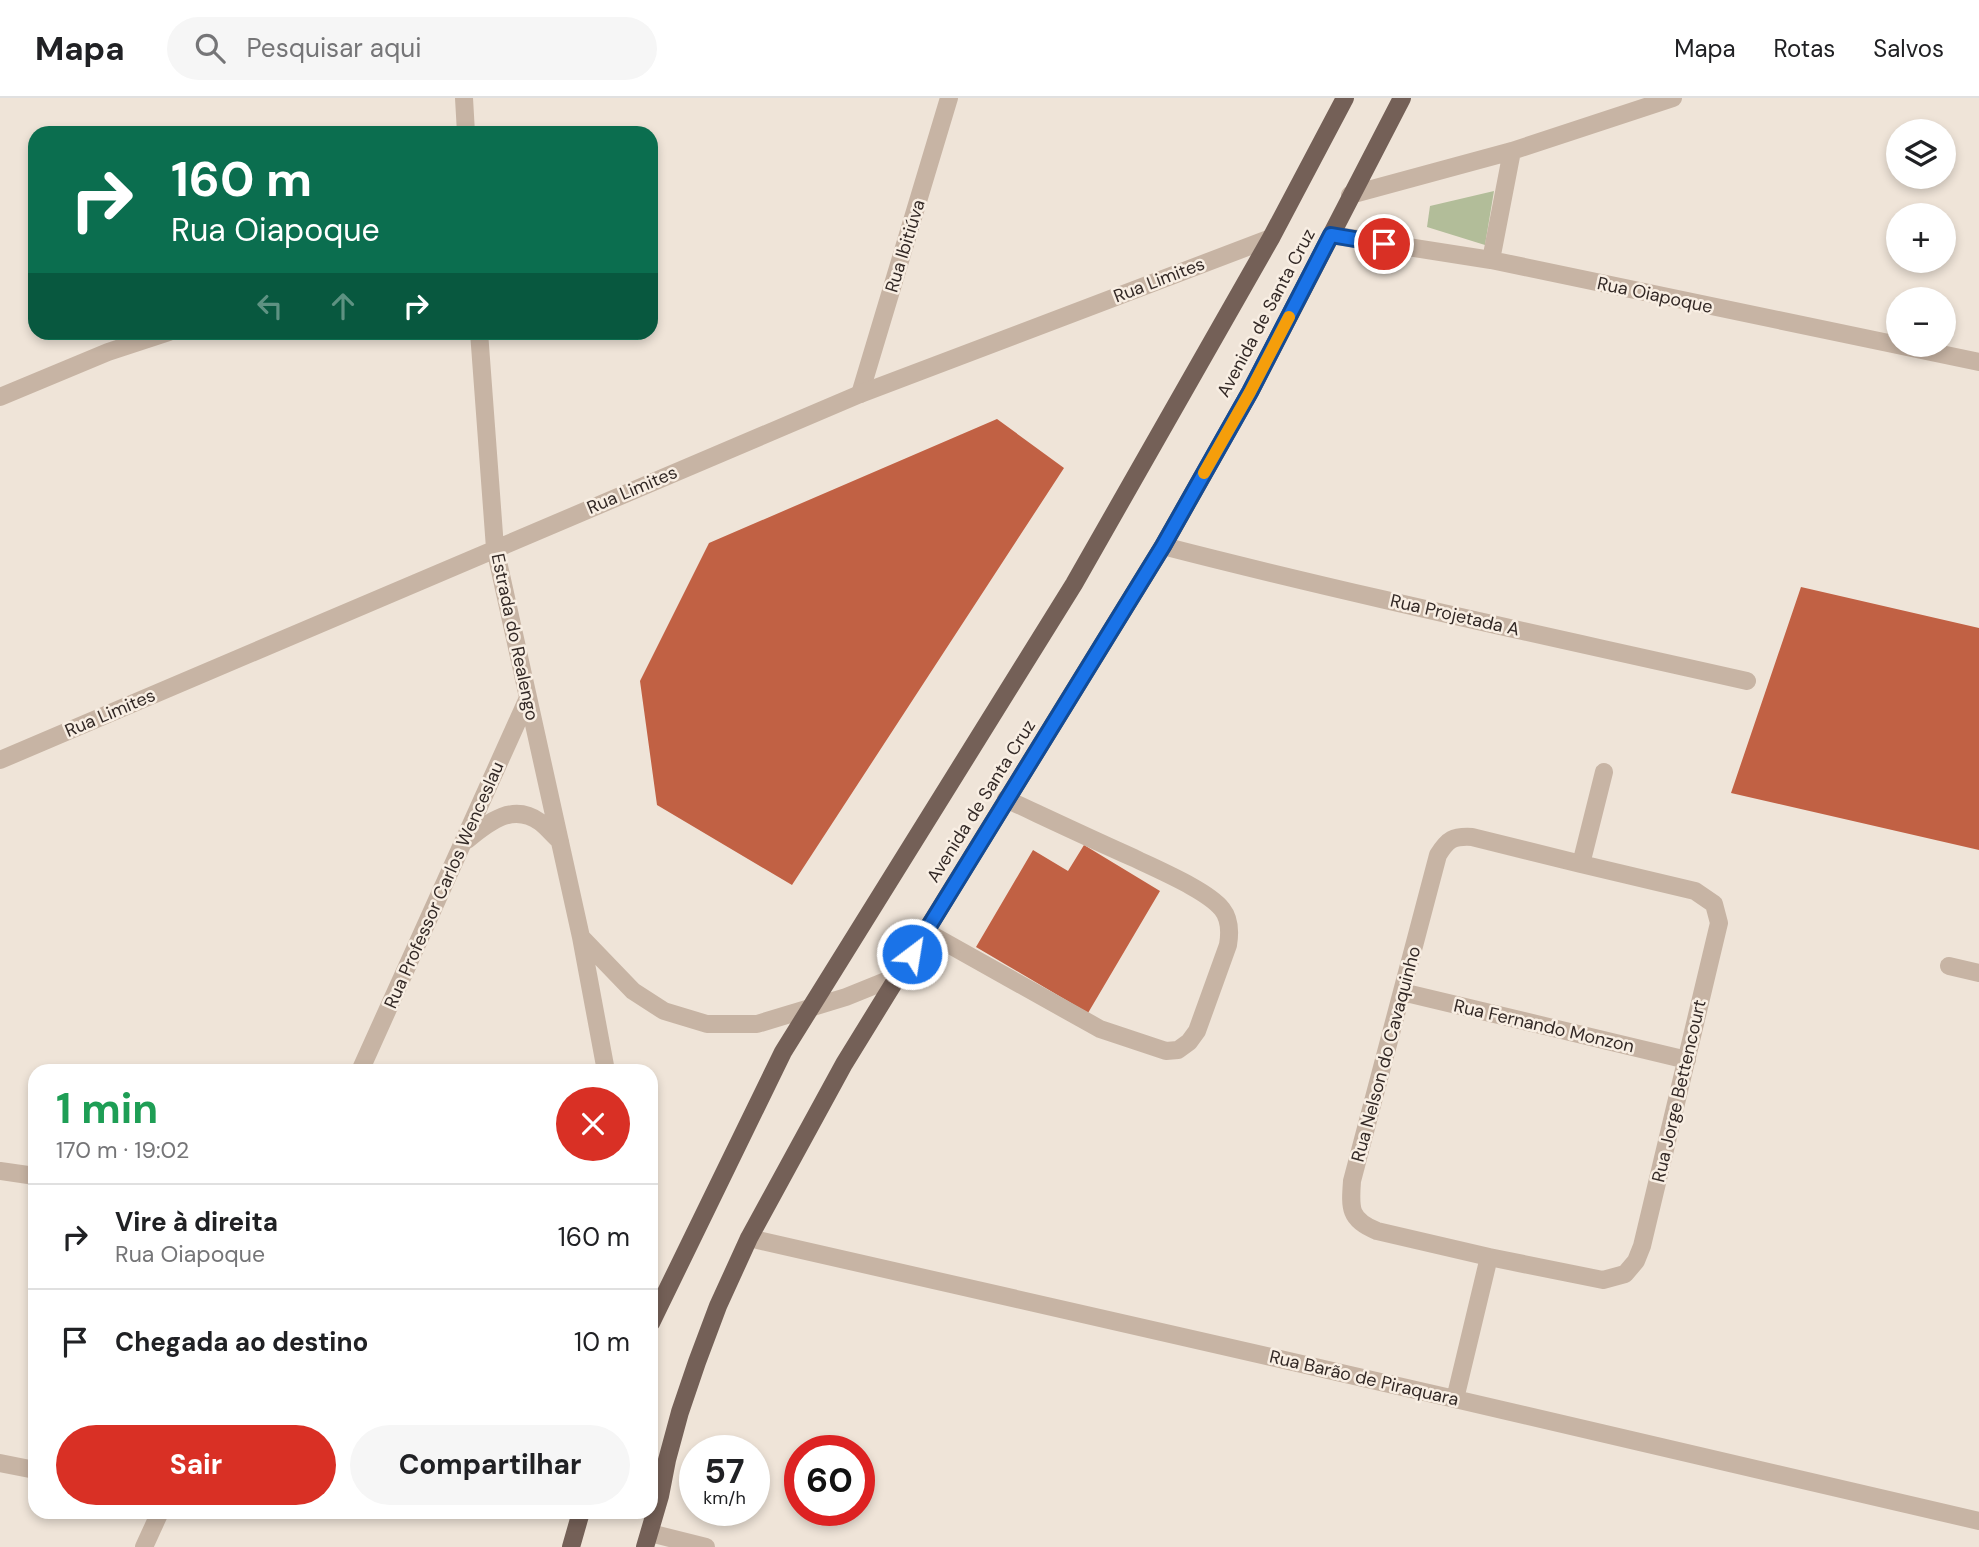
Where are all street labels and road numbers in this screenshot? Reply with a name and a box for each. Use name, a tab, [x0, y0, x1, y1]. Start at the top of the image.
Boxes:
street label: Rua Ibitiúva	[880, 197, 930, 295]
street label: Avenida de Santa Cruz	[1211, 225, 1321, 401]
street label: Rua Limites	[1110, 252, 1208, 308]
street label: Rua Oiapoque	[1595, 271, 1715, 319]
street label: Rua Limites	[583, 460, 681, 520]
street label: Estrada do Realengo	[486, 551, 544, 723]
street label: Rua Projetada A	[1388, 588, 1522, 642]
street label: Rua Limites	[61, 683, 159, 743]
street label: Avenida de Santa Cruz	[921, 715, 1041, 887]
street label: Rua Professor Carlos Wenceslau	[379, 758, 509, 1012]
street label: Rua Nelson do Cavaquinho	[1346, 944, 1426, 1164]
street label: Rua Fernando Monzon	[1451, 994, 1637, 1058]
street label: Rua Jorge Bettencourt	[1646, 997, 1712, 1185]
street label: Rua Barão de Piraquara	[1267, 1345, 1461, 1411]

